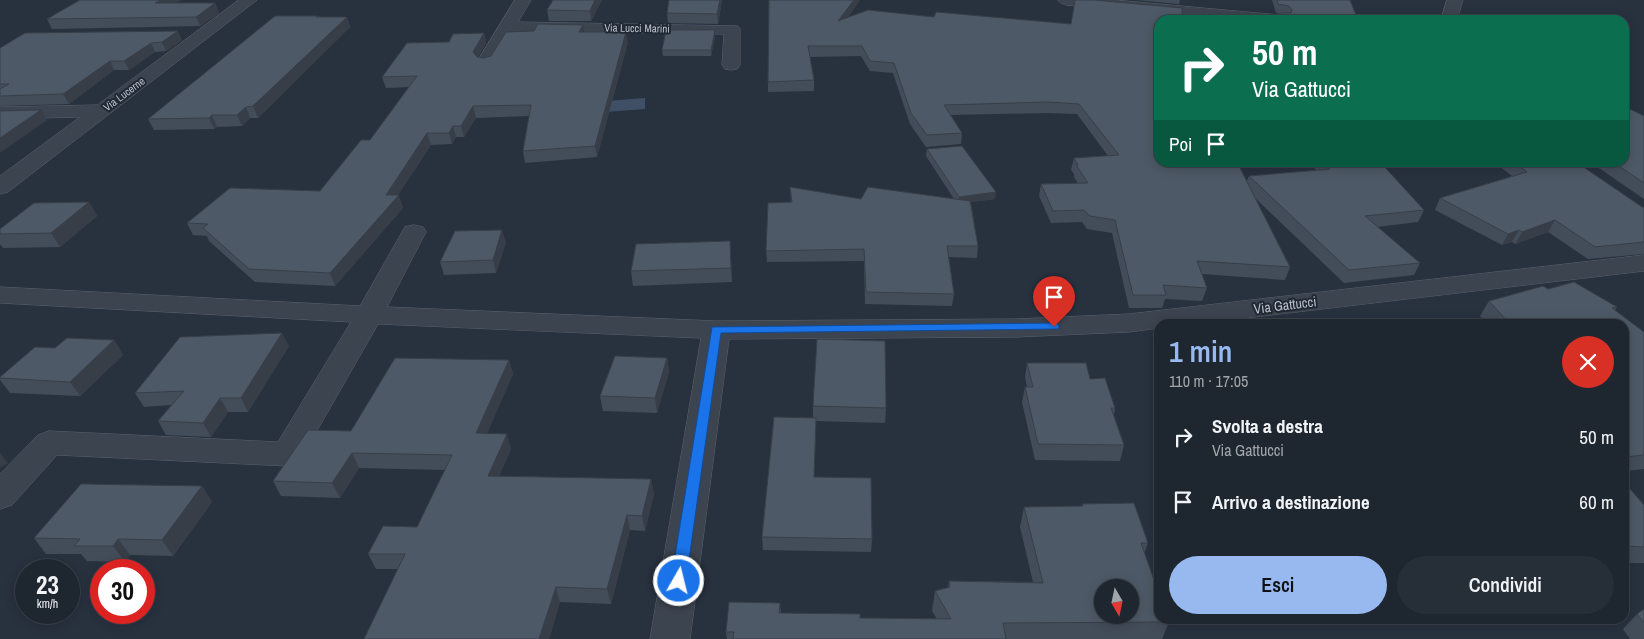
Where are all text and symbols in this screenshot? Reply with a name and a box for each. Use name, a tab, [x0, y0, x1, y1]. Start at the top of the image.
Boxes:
street label: Via Lucci Marini	[604, 20, 670, 36]
text: 50 m	[1252, 29, 1317, 76]
icon: right	[1169, 35, 1234, 100]
street label: Via Lucerne	[100, 74, 148, 114]
text: Via Gattucci	[1252, 74, 1351, 104]
icon: arrive	[1202, 130, 1230, 158]
text: Poi	[1169, 131, 1192, 157]
pin	[1033, 276, 1075, 327]
icon: arrive	[1040, 283, 1068, 311]
street label: Via Gattucci	[1253, 292, 1317, 318]
text: 1 min	[1169, 331, 1232, 371]
button: close	[1562, 336, 1614, 388]
text: 110 m · 17:05	[1169, 370, 1248, 392]
text: Svolta a destra	[1212, 413, 1323, 439]
icon: right	[1169, 423, 1197, 451]
text: 50 m	[1579, 424, 1614, 450]
text: Via Gattucci	[1212, 439, 1284, 461]
icon: arrive	[1169, 488, 1197, 516]
text: Arrivo a destinazione	[1212, 489, 1370, 515]
text: 60 m	[1579, 489, 1614, 515]
position arrow	[652, 554, 704, 606]
button: Esci	[1169, 556, 1387, 614]
button: Condividi	[1397, 556, 1614, 614]
speed limit sign: 30	[90, 559, 155, 624]
text: 23	[36, 568, 59, 602]
north arrow	[1094, 579, 1139, 624]
map controls	[1094, 579, 1139, 624]
text: km/h	[37, 596, 58, 612]

